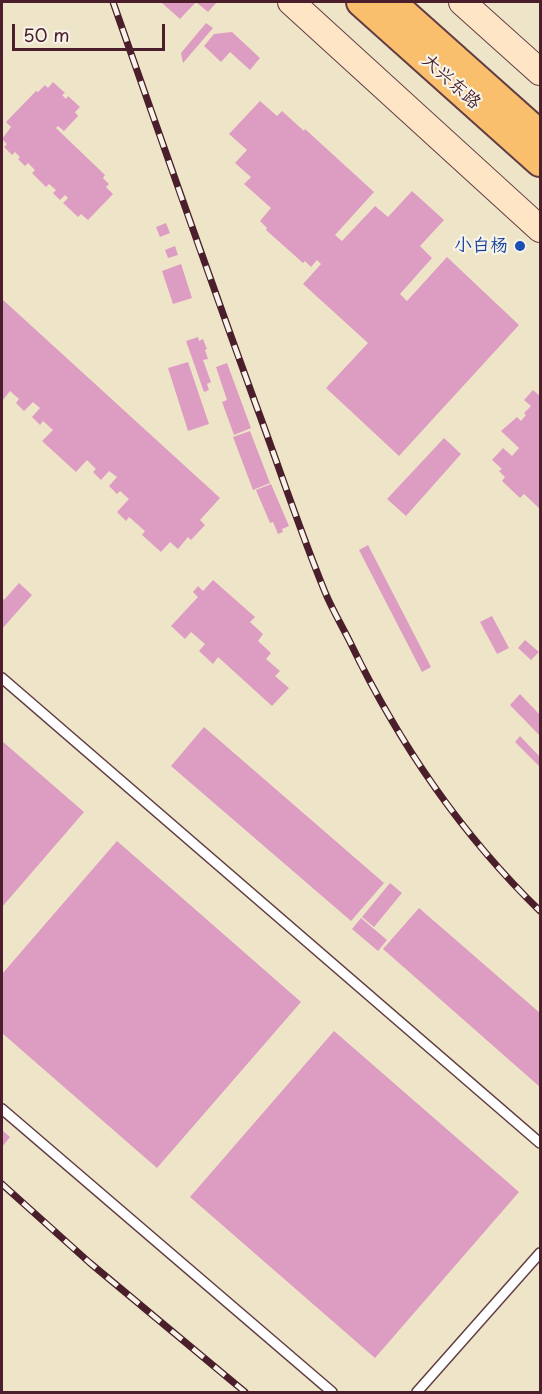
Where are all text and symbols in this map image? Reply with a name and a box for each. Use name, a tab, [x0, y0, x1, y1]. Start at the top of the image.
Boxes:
scale bar	[15, 12, 168, 50]
text: 50 m	[23, 21, 70, 48]
street label: 大兴东路	[417, 50, 485, 114]
place label: 小白杨	[454, 235, 508, 257]
marker: 小白杨	[513, 239, 527, 253]

